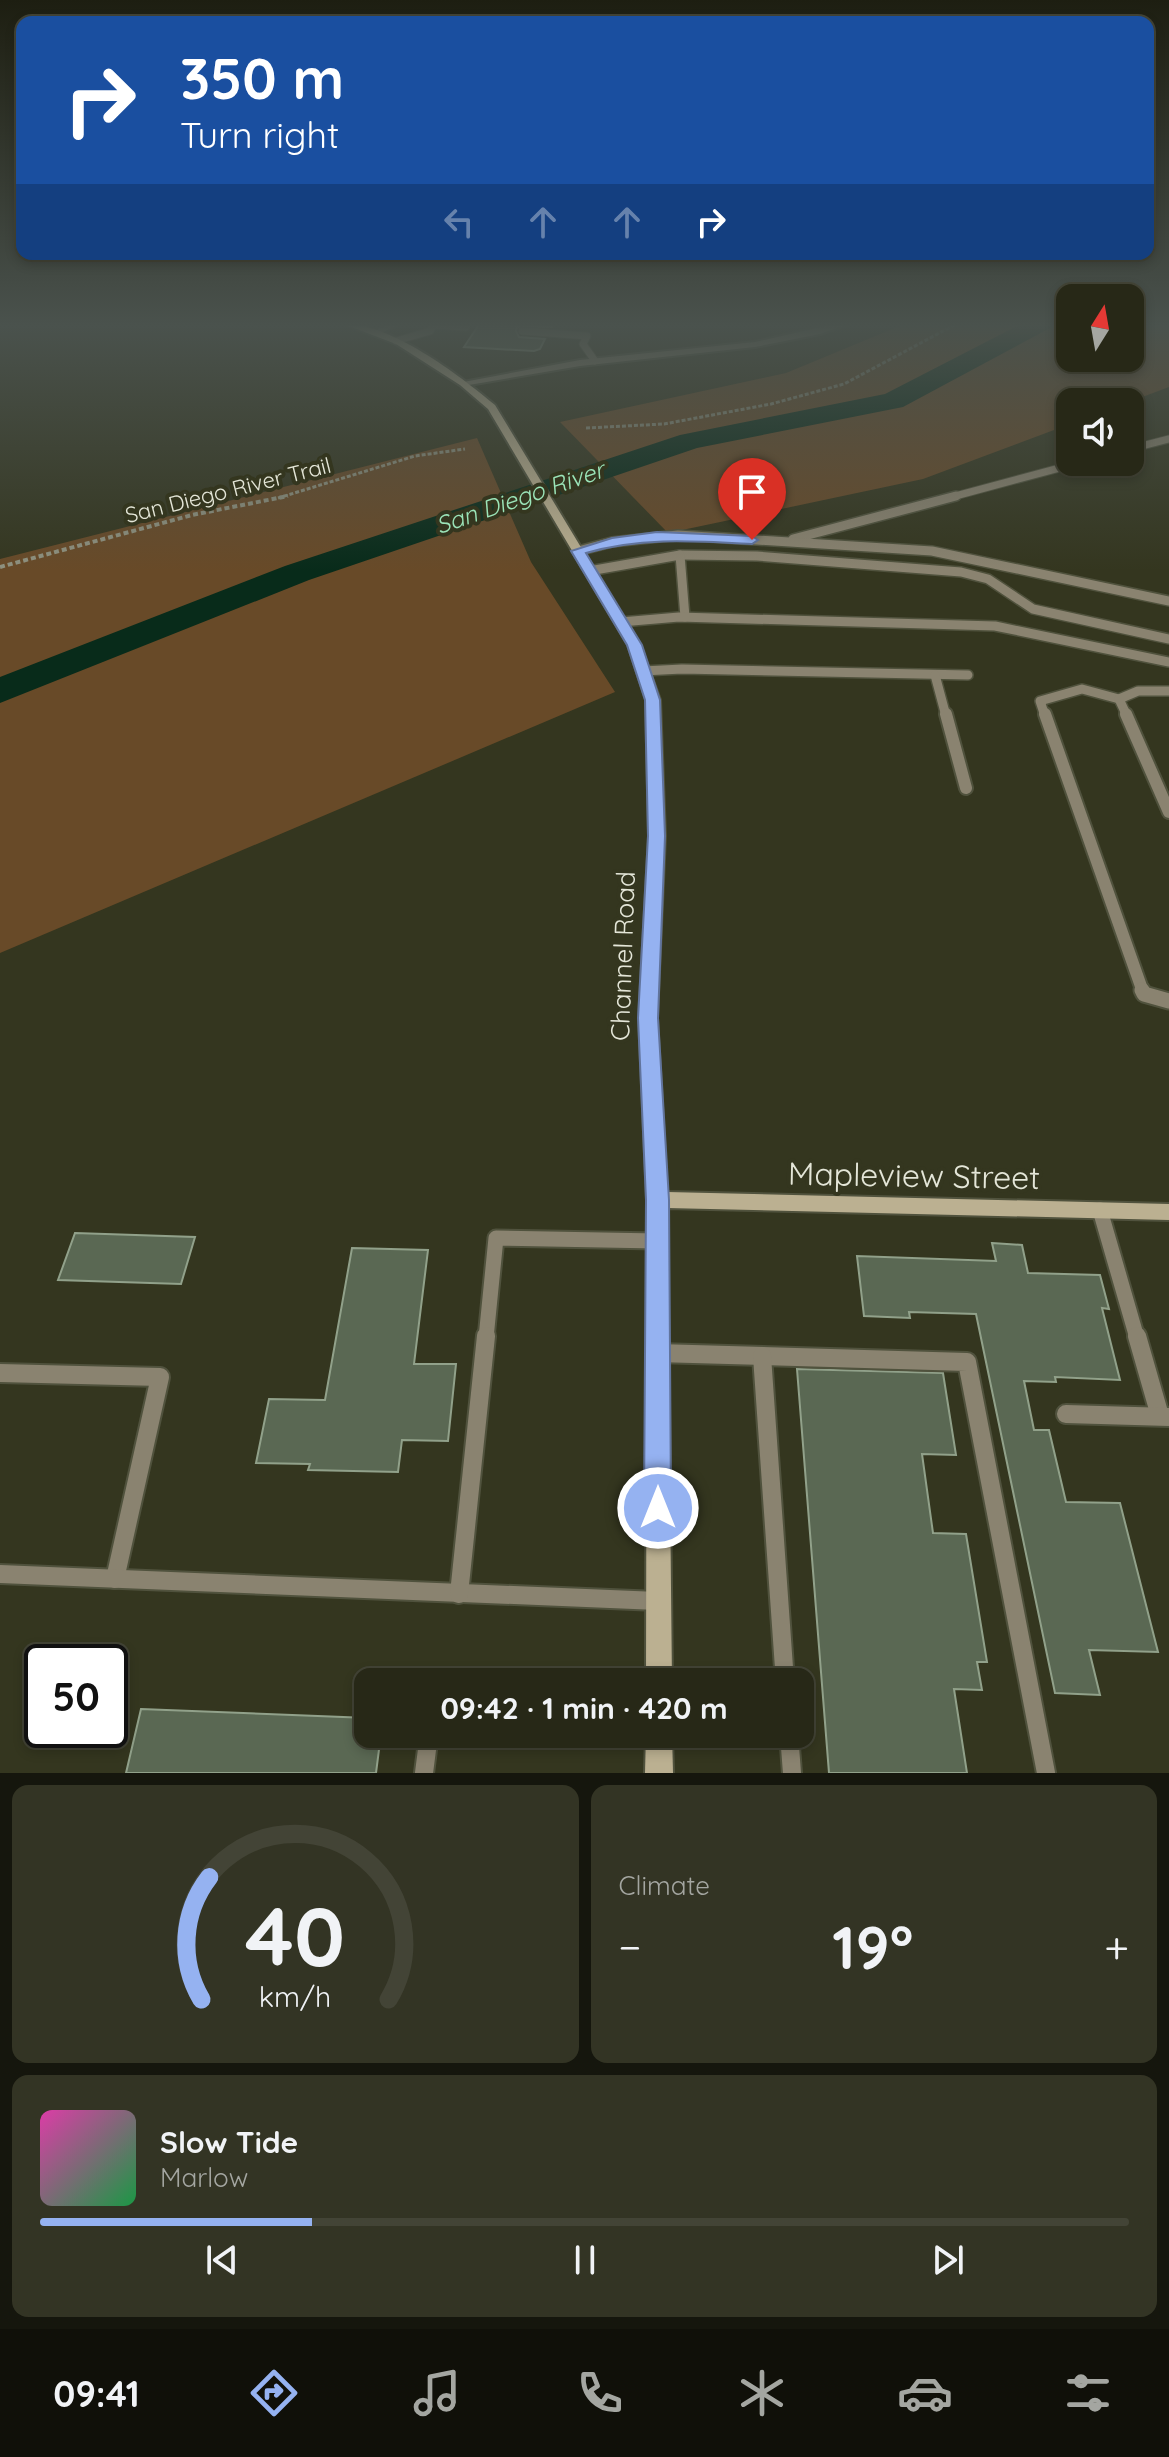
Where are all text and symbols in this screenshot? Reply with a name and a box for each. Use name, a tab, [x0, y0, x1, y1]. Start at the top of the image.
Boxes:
text: 350 m	[180, 43, 344, 113]
icon: right	[48, 48, 152, 152]
text: Turn right	[180, 112, 339, 157]
icon: left	[437, 200, 481, 244]
icon: ahead	[521, 200, 565, 244]
icon: ahead	[605, 200, 649, 244]
icon: right	[689, 200, 733, 244]
north arrow	[1056, 284, 1144, 372]
map controls	[1056, 284, 1144, 476]
button: sound	[1056, 388, 1144, 476]
street label: San Diego River Trail	[122, 451, 334, 529]
water label: San Diego River	[431, 453, 611, 540]
pin	[718, 458, 786, 540]
icon: arrive	[730, 470, 774, 514]
street label: Channel Road	[603, 871, 642, 1041]
street label: Mapleview Street	[788, 1153, 1041, 1197]
position arrow	[616, 1466, 700, 1550]
speed limit sign: 50	[24, 1644, 128, 1748]
text: 09:42 · 1 min · 420 m	[440, 1689, 728, 1727]
text: Climate	[619, 1869, 710, 1902]
text: 40	[245, 1883, 345, 1987]
text: 19°	[832, 1909, 913, 1984]
text: −	[619, 1919, 641, 1974]
text: +	[1104, 1919, 1129, 1974]
text: km/h	[259, 1978, 332, 2014]
text: Slow Tide	[160, 2123, 298, 2161]
text: Marlow	[160, 2161, 248, 2194]
icon: previous	[200, 2238, 244, 2282]
icon: pause	[563, 2238, 607, 2282]
icon: next	[926, 2238, 970, 2282]
icon: directions	[246, 2365, 302, 2421]
icon: music	[409, 2365, 465, 2421]
icon: phone	[572, 2365, 628, 2421]
icon: climate	[734, 2365, 790, 2421]
icon: car	[897, 2365, 953, 2421]
icon: filters	[1060, 2365, 1116, 2421]
text: 09:41	[53, 2371, 140, 2416]

